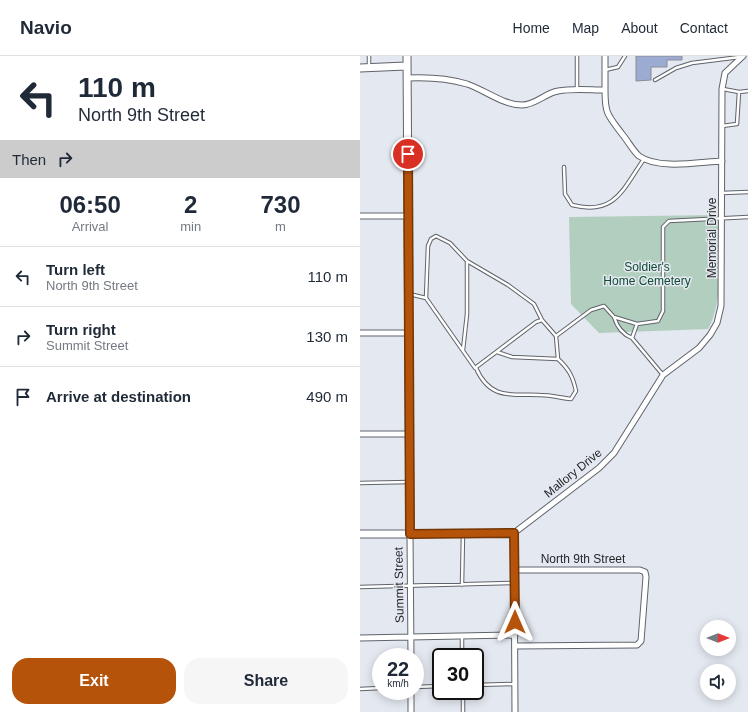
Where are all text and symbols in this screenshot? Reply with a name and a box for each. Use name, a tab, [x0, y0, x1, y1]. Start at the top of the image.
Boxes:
text: Navio	[20, 17, 72, 38]
text: Home	[513, 20, 550, 36]
text: Map	[572, 20, 599, 36]
text: About	[621, 20, 658, 36]
text: Contact	[680, 20, 728, 36]
icon: left	[12, 72, 64, 124]
text: 110 m	[78, 72, 156, 103]
text: North 9th Street	[78, 105, 205, 125]
pin	[391, 137, 425, 171]
icon: arrive	[397, 143, 419, 165]
icon: right	[54, 148, 76, 170]
text: Then	[12, 151, 46, 168]
text: 06:50	[59, 191, 121, 218]
text: 2	[184, 191, 197, 218]
text: 730	[261, 191, 301, 218]
street label: Memorial Drive	[705, 197, 719, 278]
text: Arrival	[72, 219, 109, 234]
text: min	[180, 219, 201, 234]
text: m	[275, 219, 286, 234]
park label: Soldier's Home Cemetery	[603, 260, 691, 288]
text: Turn left	[46, 261, 105, 278]
icon: left	[12, 266, 34, 288]
text: 110 m	[307, 268, 348, 285]
text: North 9th Street	[46, 278, 138, 293]
text: Turn right	[46, 321, 116, 338]
icon: right	[12, 326, 34, 348]
text: 130 m	[306, 328, 348, 345]
text: Summit Street	[46, 338, 128, 353]
icon: arrive	[12, 386, 34, 408]
text: Arrive at destination	[46, 388, 191, 405]
text: 490 m	[306, 388, 348, 405]
street label: Mallory Drive	[541, 445, 605, 500]
street label: Summit Street	[391, 546, 407, 623]
street label: North 9th Street	[541, 552, 626, 566]
position arrow	[494, 601, 536, 643]
north arrow	[700, 620, 736, 656]
map controls	[700, 620, 736, 700]
speed limit sign: 30	[432, 648, 484, 700]
button: Exit	[12, 658, 176, 704]
button: Share	[184, 658, 348, 704]
text: 22	[387, 658, 409, 680]
button: sound	[700, 664, 736, 700]
text: km/h	[387, 678, 409, 689]

